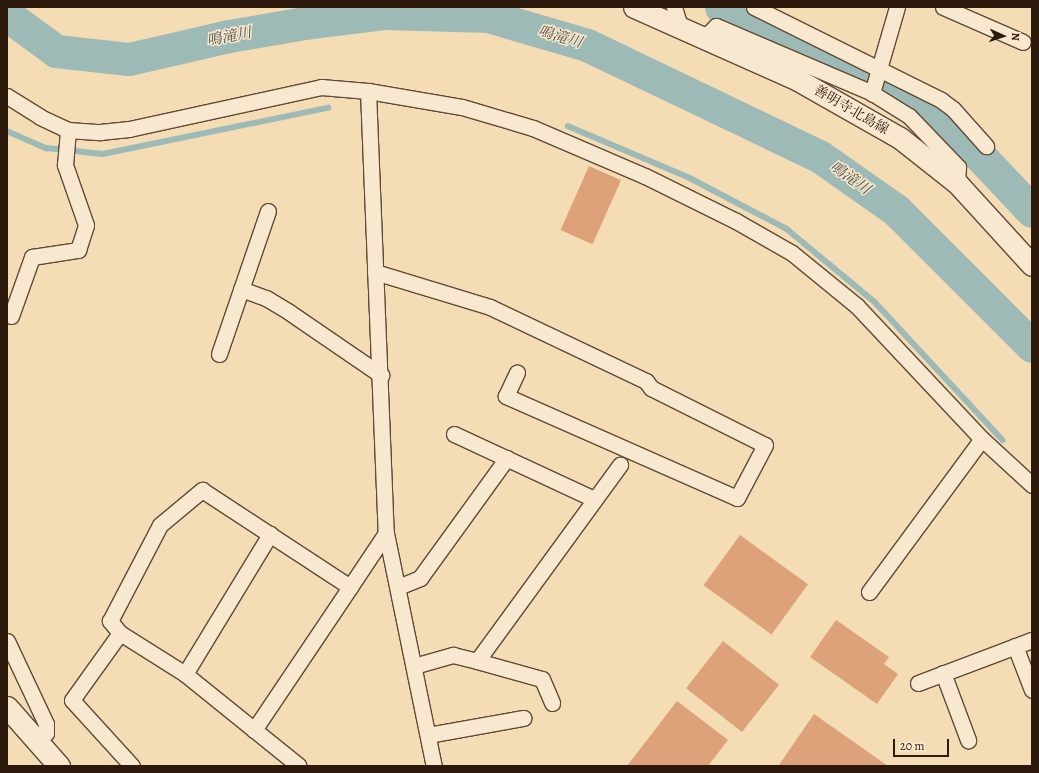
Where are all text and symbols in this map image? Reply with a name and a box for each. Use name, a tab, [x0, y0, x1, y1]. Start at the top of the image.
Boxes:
north arrow	[983, 16, 1023, 56]
water label: 鳴滝川	[536, 22, 584, 52]
water label: 鳴滝川	[205, 24, 253, 50]
text: N	[1008, 32, 1023, 41]
street label: 善明寺北島線	[810, 82, 892, 138]
water label: 鳴滝川	[826, 158, 874, 198]
scale bar	[895, 731, 951, 757]
text: 20 m	[900, 738, 924, 754]

